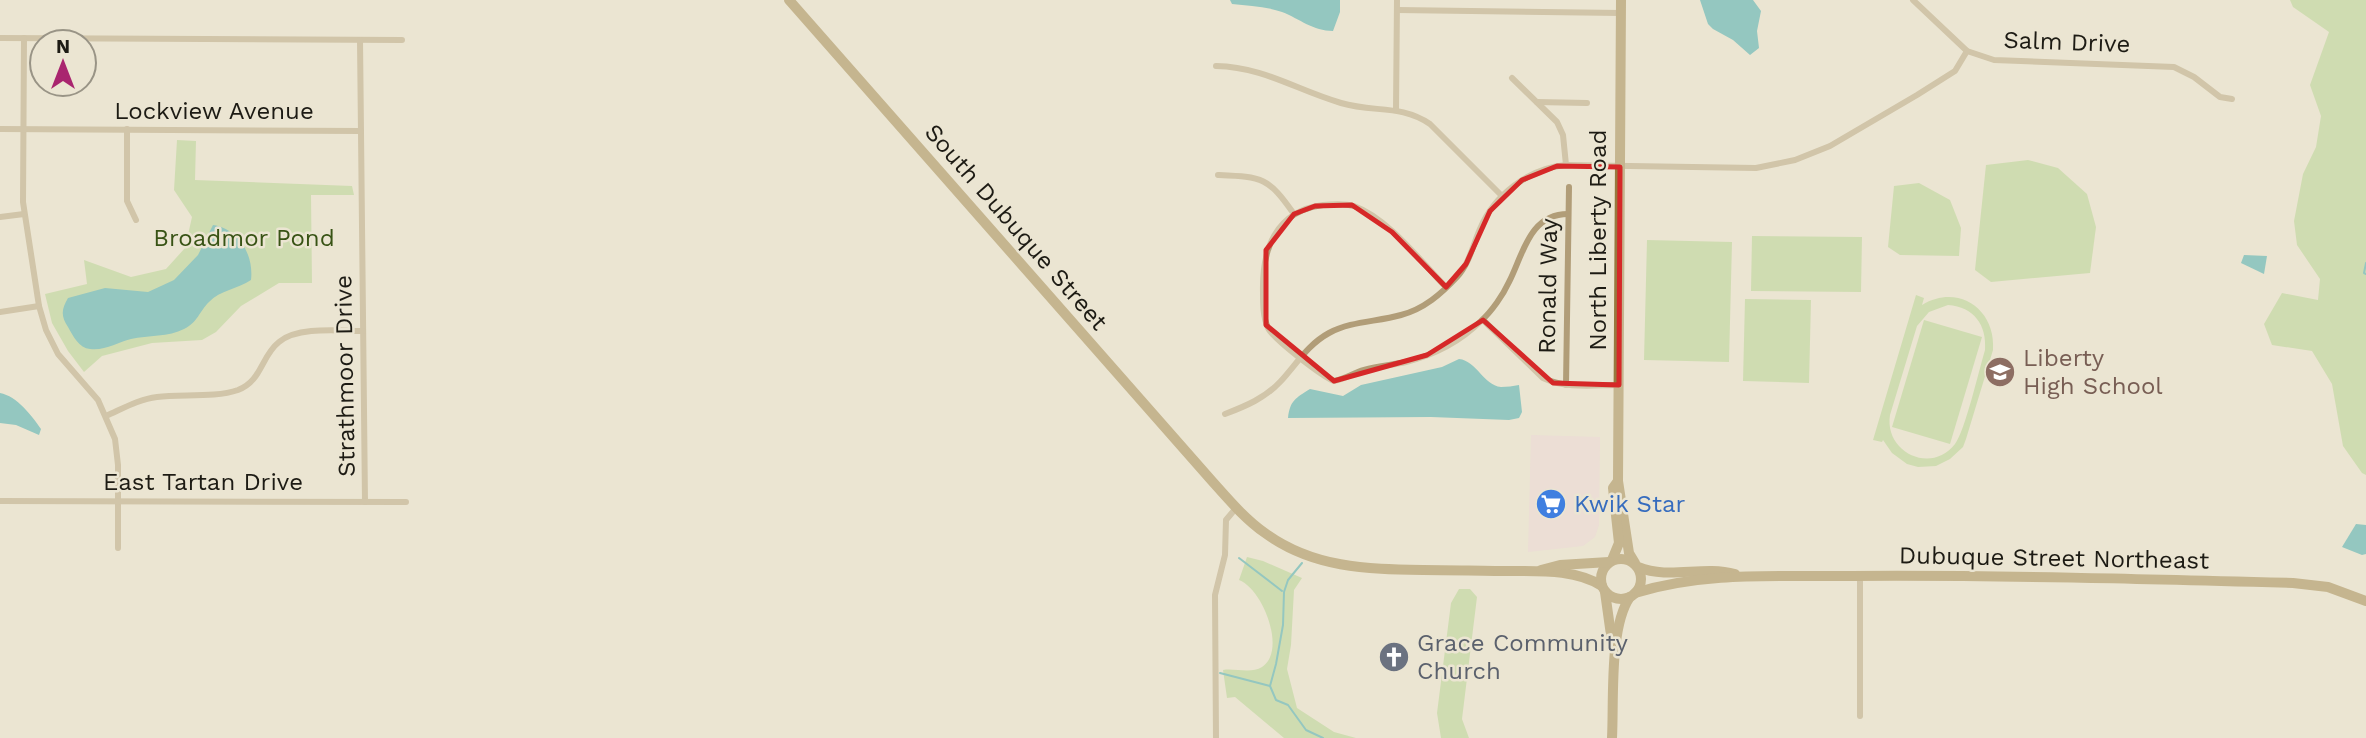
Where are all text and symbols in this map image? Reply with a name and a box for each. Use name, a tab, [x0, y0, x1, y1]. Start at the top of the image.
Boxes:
street label: Salm Drive	[2003, 26, 2131, 58]
north arrow	[28, 28, 98, 98]
text: N	[56, 35, 70, 58]
street label: Lockview Avenue	[114, 97, 314, 125]
street label: South Dubuque Street	[919, 118, 1113, 336]
street label: North Liberty Road	[1584, 129, 1612, 351]
street label: Ronald Way	[1533, 217, 1563, 354]
park label: Broadmor Pond	[153, 224, 335, 252]
street label: Strathmoor Drive	[329, 275, 361, 477]
place label: Liberty High School	[2023, 344, 2163, 400]
school or university icon: Liberty High School	[1983, 355, 2017, 389]
street label: East Tartan Drive	[103, 468, 303, 496]
supermarket icon: Kwik Star	[1534, 487, 1568, 521]
place label: Kwik Star	[1574, 490, 1686, 518]
street label: Dubuque Street Northeast	[1899, 541, 2209, 575]
place label: Grace Community Church	[1417, 629, 1629, 685]
church icon: Grace Community Church	[1377, 640, 1411, 674]

